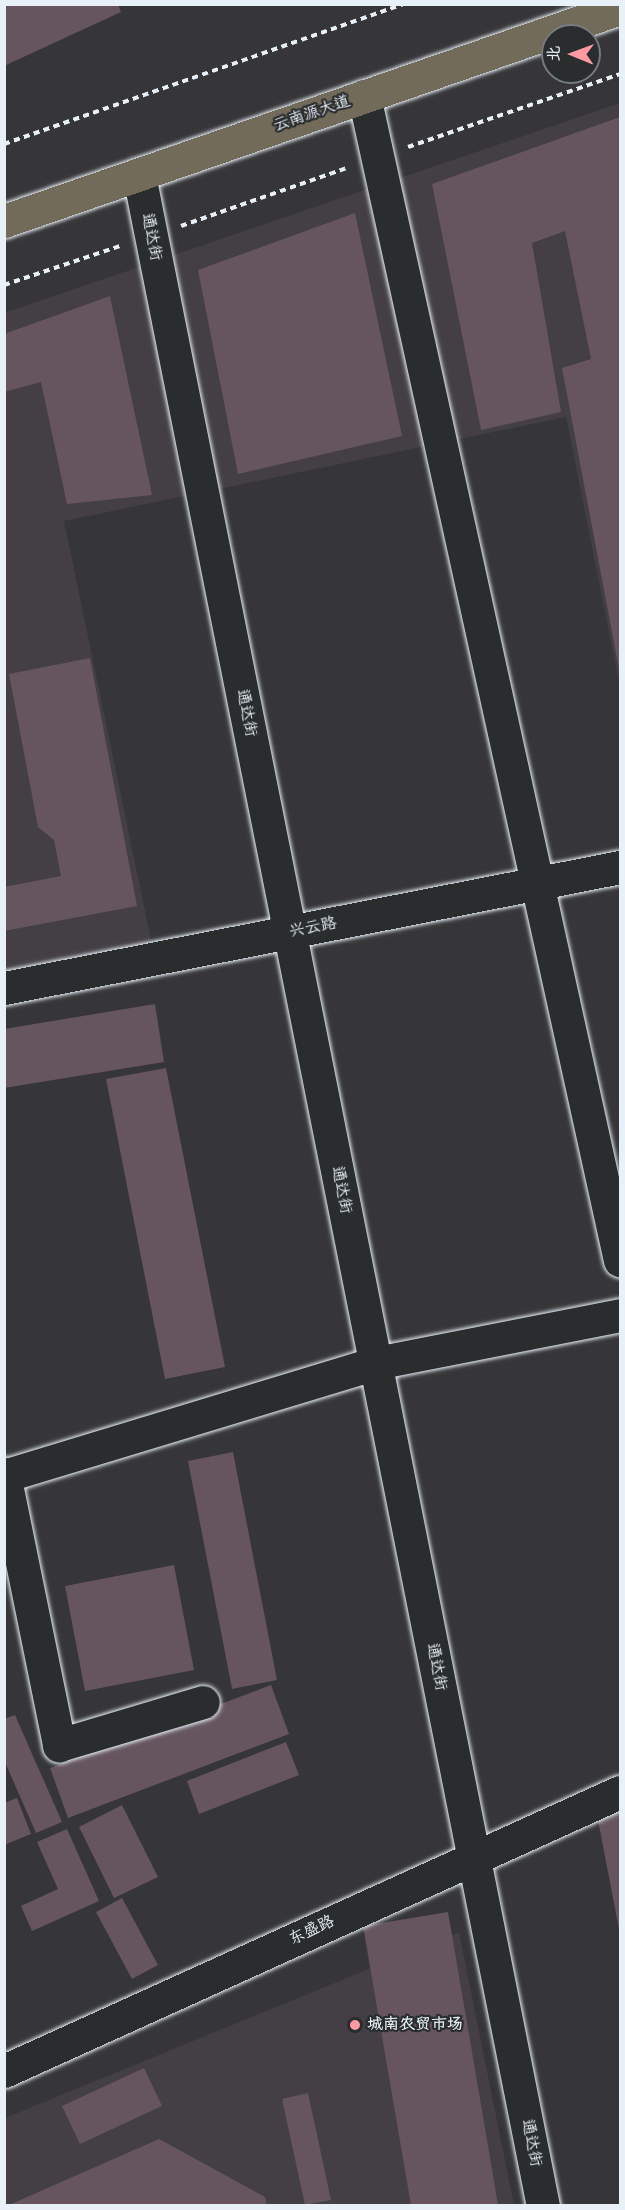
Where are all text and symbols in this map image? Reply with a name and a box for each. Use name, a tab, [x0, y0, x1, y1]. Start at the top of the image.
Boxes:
north arrow	[541, 24, 601, 84]
text: 北	[542, 45, 567, 62]
street label: 云南源大道	[271, 92, 353, 136]
street label: 通达街	[137, 212, 165, 262]
street label: 通达街	[232, 688, 260, 738]
street label: 兴云路	[288, 914, 338, 942]
street label: 通达街	[327, 1165, 355, 1215]
street label: 通达街	[422, 1642, 450, 1692]
street label: 东盛路	[286, 1912, 338, 1950]
place label: 城南农贸市场	[367, 2015, 463, 2035]
marker: 城南农贸市场	[348, 2018, 362, 2032]
street label: 通达街	[517, 2118, 545, 2168]

